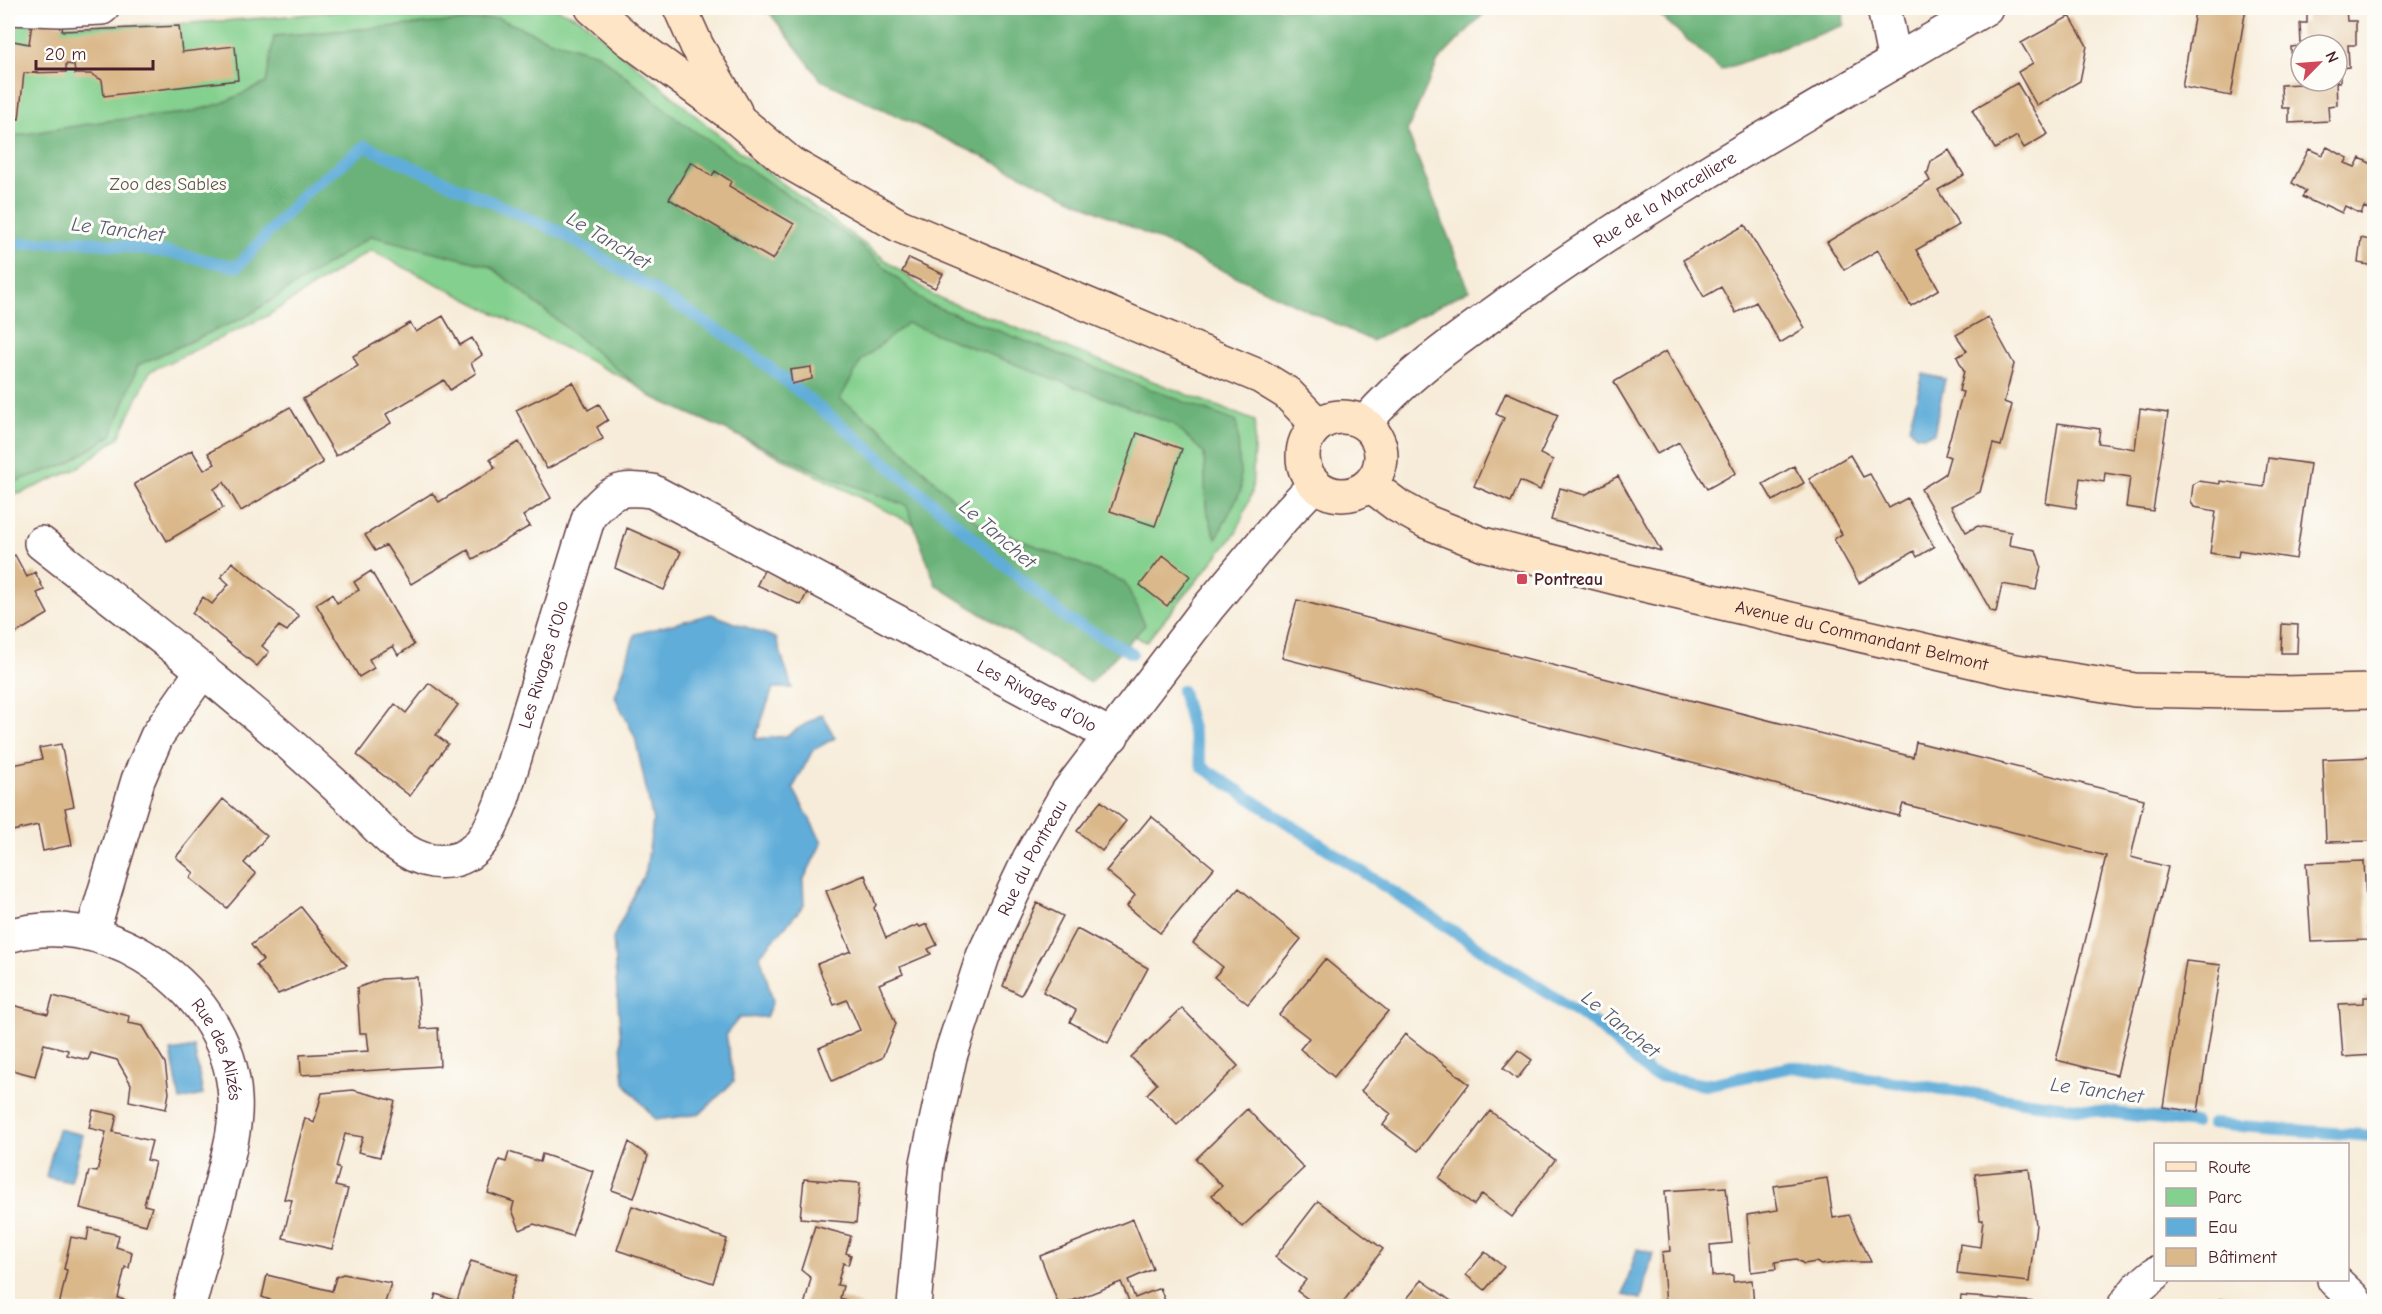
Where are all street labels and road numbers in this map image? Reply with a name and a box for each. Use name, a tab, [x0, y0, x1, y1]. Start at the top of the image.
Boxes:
street label: Rue de la Marcelliere	[1590, 147, 1740, 252]
street label: Avenue du Commandant Belmont	[1733, 596, 1991, 676]
street label: Les Rivages d'Olo	[514, 598, 573, 731]
street label: Les Rivages d'Olo	[973, 656, 1100, 737]
street label: Rue du Pontreau	[994, 796, 1072, 919]
street label: Rue des Alizés	[187, 994, 245, 1101]

